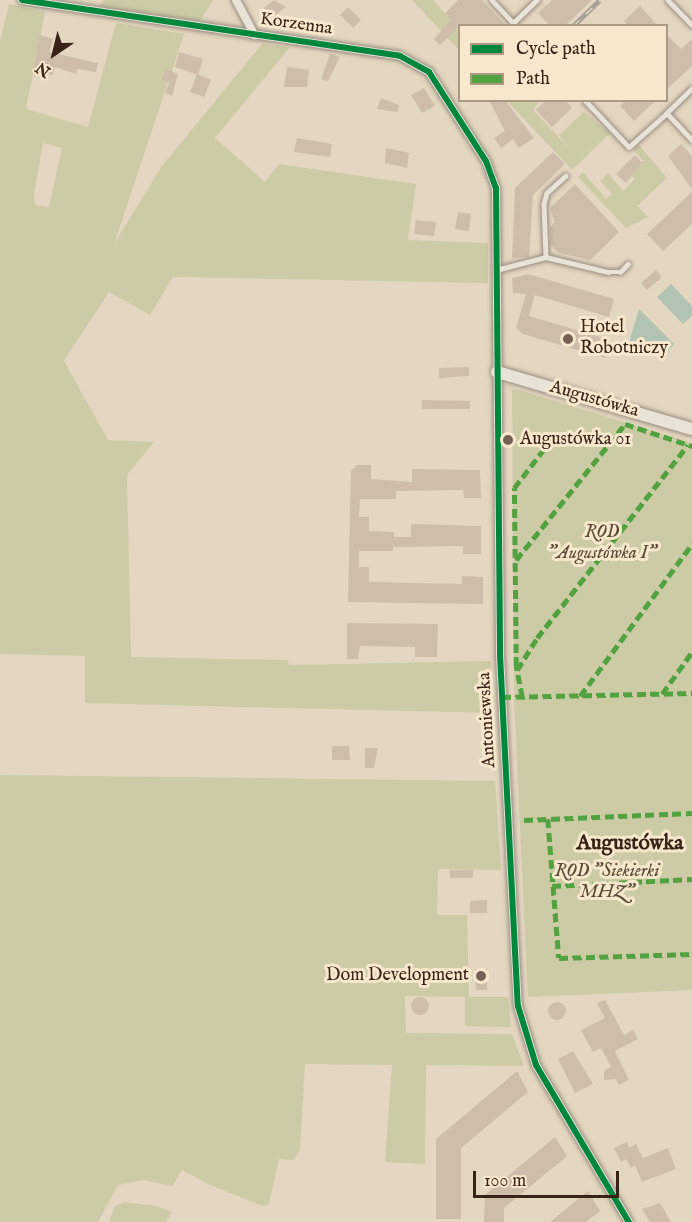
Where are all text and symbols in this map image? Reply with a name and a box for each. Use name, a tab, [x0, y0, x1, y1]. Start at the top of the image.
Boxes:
street label: Korzenna	[258, 9, 334, 41]
north arrow	[24, 24, 84, 84]
legend	[458, 24, 668, 102]
text: Cycle path	[516, 38, 596, 61]
text: N	[32, 57, 55, 81]
text: Path	[516, 68, 550, 91]
place label: Hotel Robotniczy	[580, 318, 668, 360]
marker: Hotel Robotniczy	[561, 332, 575, 346]
street label: Augustówka	[547, 377, 641, 423]
place label: Augustówka 01	[520, 429, 631, 451]
marker: Augustówka 01	[501, 433, 515, 447]
park label: ROD "Augustówka I"	[547, 523, 657, 566]
street label: Antoniewska	[475, 672, 501, 768]
district label: Augustówka	[577, 831, 683, 857]
park label: ROD "Siekierki MHZ"	[555, 862, 659, 904]
place label: Dom Development	[326, 965, 469, 987]
marker: Dom Development	[474, 969, 488, 983]
scale bar	[476, 1159, 622, 1197]
text: 100 m	[484, 1170, 526, 1193]

